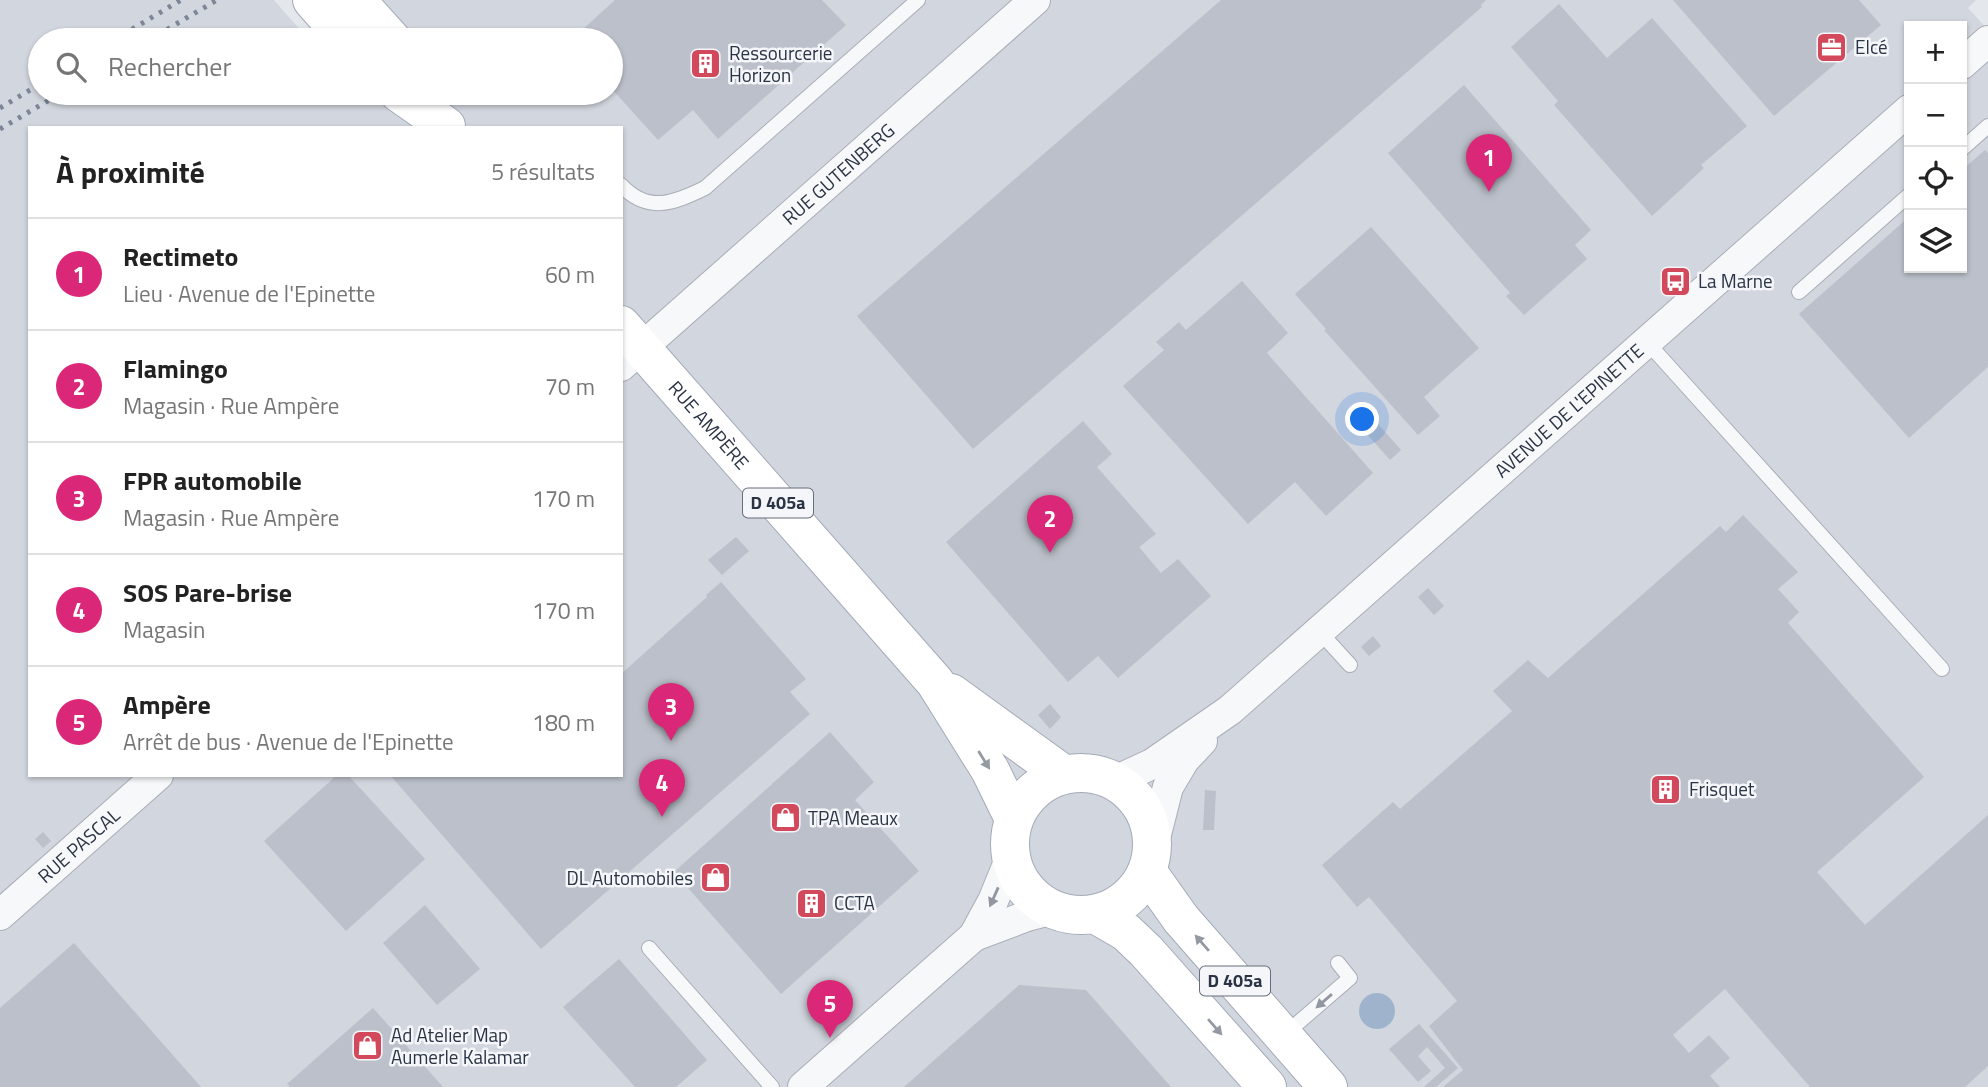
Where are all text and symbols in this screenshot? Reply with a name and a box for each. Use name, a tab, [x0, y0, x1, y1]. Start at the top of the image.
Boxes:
map controls	[1904, 21, 1967, 273]
button: +	[1904, 21, 1967, 84]
search box	[28, 28, 623, 105]
office icon: Elcé	[1815, 30, 1849, 64]
place label: Elcé	[1855, 32, 1888, 61]
place label: Ressourcerie Horizon	[729, 38, 832, 89]
text: Rechercher	[108, 47, 232, 86]
building icon: Ressourcerie Horizon	[689, 47, 723, 81]
icon: search	[52, 48, 90, 86]
button: −	[1904, 84, 1967, 147]
street label: RUE GUTENBERG	[775, 116, 901, 231]
pin: 1	[1466, 134, 1512, 192]
button: locate	[1904, 147, 1967, 210]
text: À proximité	[56, 149, 205, 195]
text: 5 résultats	[491, 154, 595, 189]
button: layers	[1904, 210, 1967, 273]
text: Rectimeto	[123, 237, 238, 276]
text: 1	[73, 257, 85, 292]
text: 60 m	[545, 257, 595, 292]
bus stop icon: La Marne	[1658, 264, 1692, 298]
place label: La Marne	[1698, 266, 1773, 295]
text: Lieu · Avenue de l'Epinette	[123, 276, 375, 311]
street label: AVENUE DE L'EPINETTE	[1488, 336, 1650, 484]
text: Flamingo	[123, 349, 228, 388]
text: 2	[73, 369, 85, 404]
text: 70 m	[545, 369, 595, 404]
street label: RUE AMPÈRE	[662, 374, 756, 475]
text: Magasin · Rue Ampère	[123, 388, 339, 423]
your location	[1345, 402, 1379, 436]
text: FPR automobile	[123, 461, 302, 500]
text: 3	[73, 481, 85, 516]
text: 170 m	[532, 481, 595, 516]
road number: D 405a	[743, 489, 813, 518]
pin: 2	[1027, 495, 1073, 553]
text: Magasin · Rue Ampère	[123, 500, 339, 535]
text: SOS Pare-brise	[123, 573, 292, 612]
text: 4	[73, 593, 85, 628]
text: 170 m	[532, 593, 595, 628]
text: Magasin	[123, 612, 205, 647]
pin: 3	[648, 683, 694, 741]
text: Ampère	[123, 685, 211, 724]
text: 5	[73, 705, 85, 740]
text: 180 m	[532, 705, 595, 740]
text: Arrêt de bus · Avenue de l'Epinette	[123, 724, 454, 759]
one-way arrow	[978, 751, 990, 770]
pin: 4	[639, 759, 685, 817]
building icon: Frisquet	[1649, 772, 1683, 806]
place label: Frisquet	[1689, 774, 1755, 803]
street label: RUE PASCAL	[31, 800, 126, 890]
shop icon: TPA Meaux	[768, 801, 802, 835]
place label: TPA Meaux	[808, 803, 898, 832]
shop icon: DL Automobiles	[699, 861, 733, 895]
place label: DL Automobiles	[566, 863, 693, 892]
building icon: CCTA	[794, 886, 828, 920]
one-way arrow	[988, 887, 1000, 907]
place label: CCTA	[834, 888, 875, 917]
one-way arrow	[1195, 935, 1210, 952]
road number: D 405a	[1200, 966, 1270, 996]
pin: 5	[807, 980, 853, 1038]
one-way arrow	[1316, 993, 1333, 1008]
one-way arrow	[1207, 1018, 1223, 1036]
place label: Ad Atelier Map Aumerle Kalamar	[391, 1020, 529, 1071]
shop icon: Ad Atelier Map Aumerle Kalamar	[351, 1029, 385, 1063]

